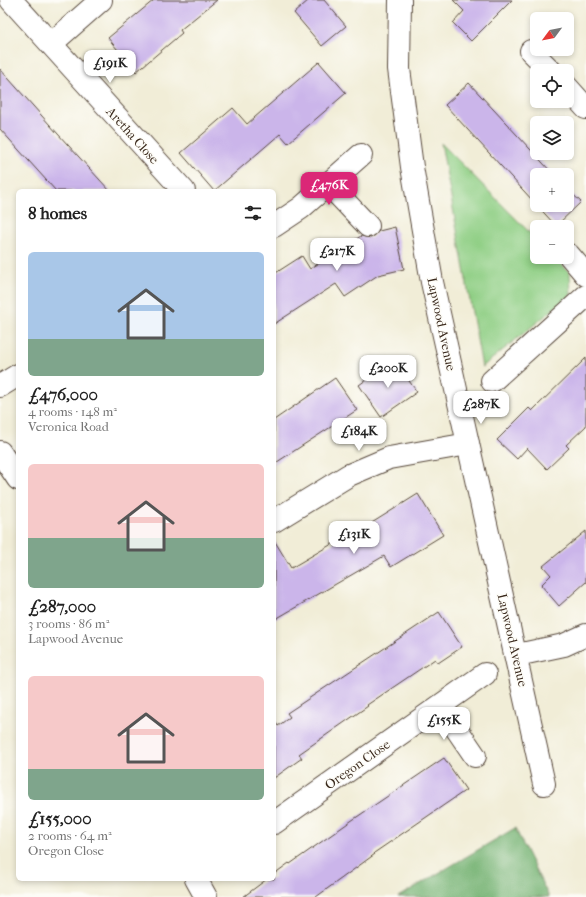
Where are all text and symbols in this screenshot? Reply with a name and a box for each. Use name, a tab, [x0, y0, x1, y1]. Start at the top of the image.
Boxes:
north arrow	[530, 12, 574, 56]
map controls	[530, 12, 574, 264]
pin: £191K	[82, 50, 138, 84]
text: £191K	[93, 55, 127, 70]
button: locate	[530, 64, 574, 108]
street label: Aretha Close	[103, 103, 162, 167]
button: layers	[530, 116, 574, 160]
button: +	[530, 168, 574, 212]
pin: £476K	[301, 172, 357, 206]
text: £476K	[310, 177, 348, 192]
icon: filters	[242, 202, 264, 224]
text: 8 homes	[28, 203, 87, 223]
button: −	[530, 220, 574, 264]
pin: £217K	[309, 238, 365, 272]
text: £217K	[319, 243, 355, 258]
street label: Lapwood Avenue	[424, 276, 459, 373]
icon: home	[110, 278, 182, 350]
pin: £200K	[360, 355, 416, 389]
text: £200K	[368, 360, 408, 375]
text: £476,000	[28, 384, 98, 404]
pin: £287K	[453, 391, 509, 425]
text: £287K	[462, 396, 500, 411]
text: 4 rooms · 148 m²	[28, 404, 117, 419]
pin: £184K	[331, 418, 387, 452]
text: Veronica Road	[28, 419, 109, 434]
text: £184K	[341, 423, 377, 438]
icon: home	[110, 490, 182, 562]
pin: £131K	[326, 521, 382, 555]
text: £131K	[338, 526, 370, 541]
street label: Lapwood Avenue	[495, 592, 531, 689]
text: £287,000	[28, 596, 96, 616]
text: 3 rooms · 86 m²	[28, 616, 109, 631]
text: Lapwood Avenue	[28, 631, 123, 646]
icon: home	[110, 702, 182, 774]
pin: £155K	[416, 707, 472, 741]
text: £155K	[427, 712, 461, 727]
street label: Oregon Close	[322, 736, 393, 792]
text: £155,000	[28, 808, 92, 828]
text: 2 rooms · 64 m²	[28, 828, 112, 843]
text: Oregon Close	[28, 843, 104, 858]

